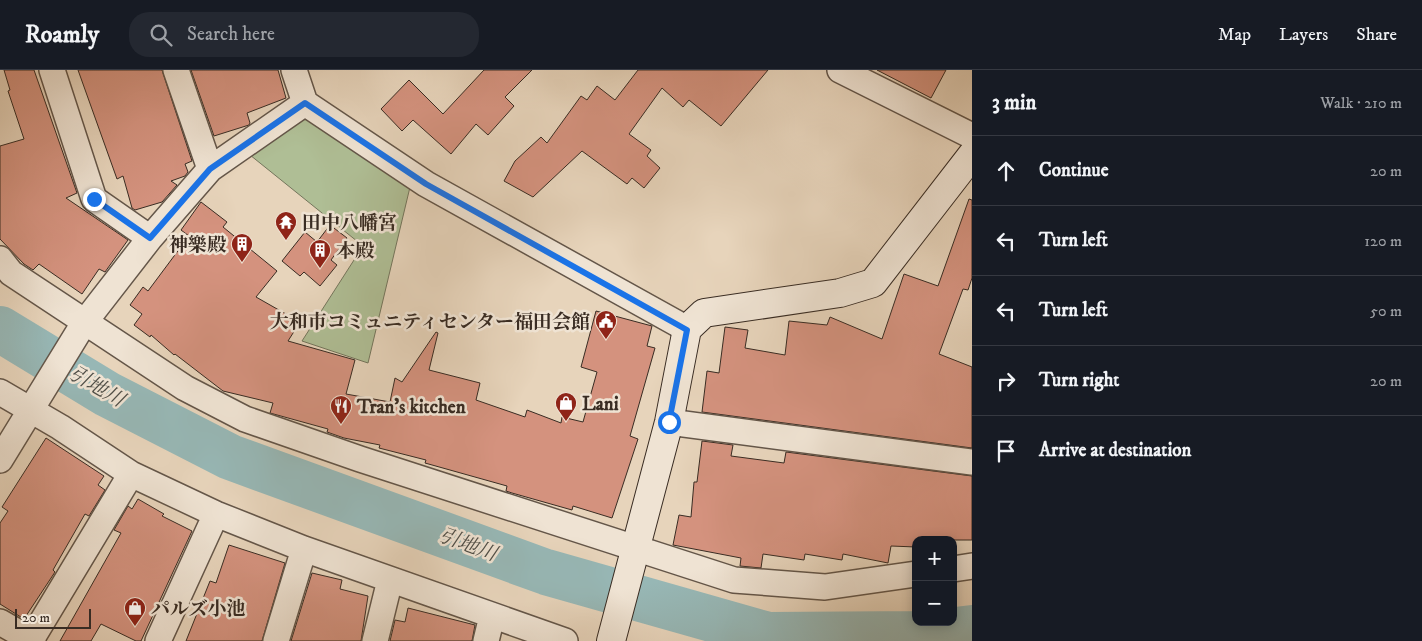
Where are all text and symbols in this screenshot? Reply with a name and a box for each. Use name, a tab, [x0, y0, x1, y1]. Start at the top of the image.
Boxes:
search box	[129, 12, 479, 57]
text: Roamly	[25, 20, 99, 50]
icon: search	[147, 21, 175, 49]
text: Search here	[187, 23, 275, 46]
text: Map	[1218, 24, 1251, 46]
text: Layers	[1279, 24, 1328, 46]
text: Share	[1356, 24, 1397, 46]
text: 3 min	[992, 90, 1037, 116]
text: Walk · 210 m	[1320, 93, 1402, 113]
icon: ahead	[992, 157, 1020, 185]
text: Continue	[1039, 159, 1109, 182]
text: 20 m	[1370, 161, 1402, 181]
route end	[83, 188, 106, 211]
temple icon: 田中八幡宮	[274, 210, 298, 241]
place label: 田中八幡宮	[302, 212, 397, 235]
icon: left	[992, 227, 1020, 255]
text: Turn left	[1039, 229, 1108, 252]
text: 120 m	[1364, 231, 1402, 251]
building icon: 神樂殿	[230, 232, 254, 263]
place label: 神樂殿	[169, 234, 227, 257]
building icon: 本殿	[308, 238, 332, 269]
place label: 本殿	[336, 240, 375, 263]
icon: left	[992, 297, 1020, 325]
text: Turn left	[1039, 299, 1108, 322]
text: 50 m	[1370, 301, 1402, 321]
public building icon: 大和市コミュニティセンター福田会館	[594, 309, 618, 340]
place label: 大和市コミュニティセンター福田会館	[270, 311, 590, 334]
water label: 引地川	[64, 361, 130, 414]
icon: right	[992, 367, 1020, 395]
text: Turn right	[1039, 369, 1119, 392]
text: 20 m	[1370, 371, 1402, 391]
shop icon: Lani	[554, 391, 578, 422]
place label: Lani	[582, 393, 619, 416]
restaurant icon: Tran’s kitchen	[329, 394, 353, 425]
place label: Tran’s kitchen	[356, 396, 467, 419]
route start	[658, 411, 681, 434]
icon: arrive	[992, 437, 1020, 465]
text: Arrive at destination	[1039, 439, 1191, 462]
water label: 引地川	[435, 523, 502, 568]
map controls	[912, 536, 957, 626]
button: +	[912, 536, 957, 581]
button: −	[912, 581, 957, 626]
shop icon: パルズ小池	[123, 596, 147, 627]
place label: パルズ小池	[151, 598, 245, 621]
scale bar	[15, 606, 91, 629]
text: 20 m	[22, 609, 50, 627]

